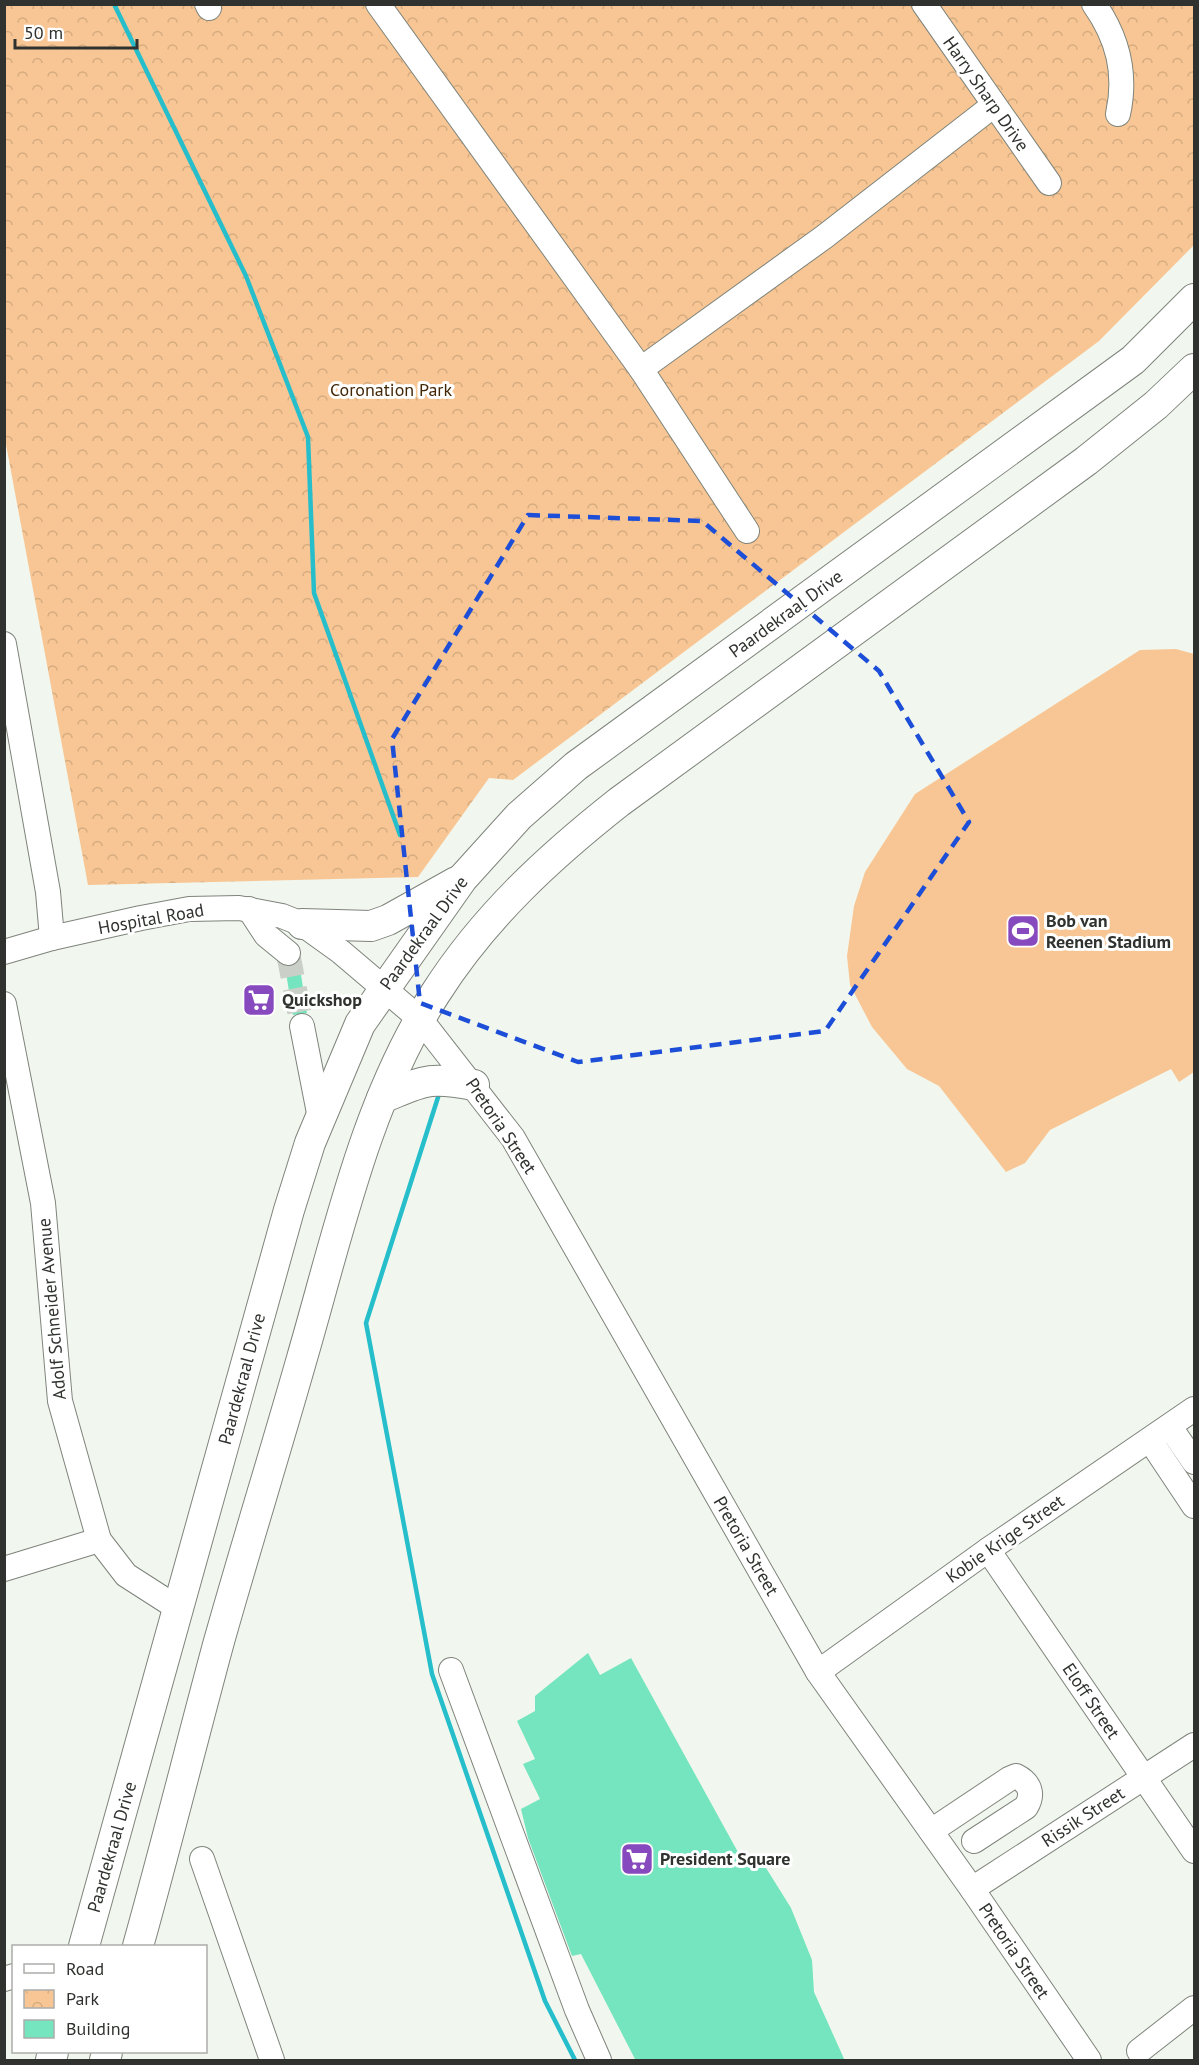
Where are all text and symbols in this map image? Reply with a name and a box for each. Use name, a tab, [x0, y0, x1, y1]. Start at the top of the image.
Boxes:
scale bar	[15, 12, 136, 50]
text: 50 m	[24, 21, 63, 44]
street label: Harry Sharp Drive	[938, 32, 1035, 156]
park label: Coronation Park	[330, 378, 452, 401]
street label: Paardekraal Drive	[724, 565, 847, 663]
street label: Paardekraal Drive	[375, 871, 473, 994]
street label: Hospital Road	[96, 898, 206, 939]
place label: Bob van Reenen Stadium	[1046, 909, 1171, 953]
sports icon: Bob van Reenen Stadium	[1005, 913, 1041, 949]
supermarket icon: Quickshop	[241, 982, 277, 1018]
place label: Quickshop	[282, 988, 362, 1011]
street label: Pretoria Street	[461, 1073, 542, 1178]
street label: Adolf Schneider Avenue	[32, 1217, 71, 1401]
street label: Paardekraal Drive	[213, 1311, 270, 1447]
street label: Kobie Krige Street	[941, 1489, 1068, 1588]
street label: Pretoria Street	[709, 1492, 784, 1600]
street label: Eloff Street	[1058, 1658, 1125, 1743]
street label: Paardekraal Drive	[82, 1779, 141, 1915]
street label: Rissik Street	[1037, 1781, 1129, 1852]
supermarket icon: President Square	[619, 1841, 655, 1877]
place label: President Square	[660, 1847, 790, 1870]
street label: Pretoria Street	[974, 1898, 1055, 2003]
legend	[12, 1945, 207, 2053]
text: Road	[66, 1957, 104, 1980]
text: Park	[66, 1987, 99, 2010]
text: Building	[66, 2017, 130, 2040]

